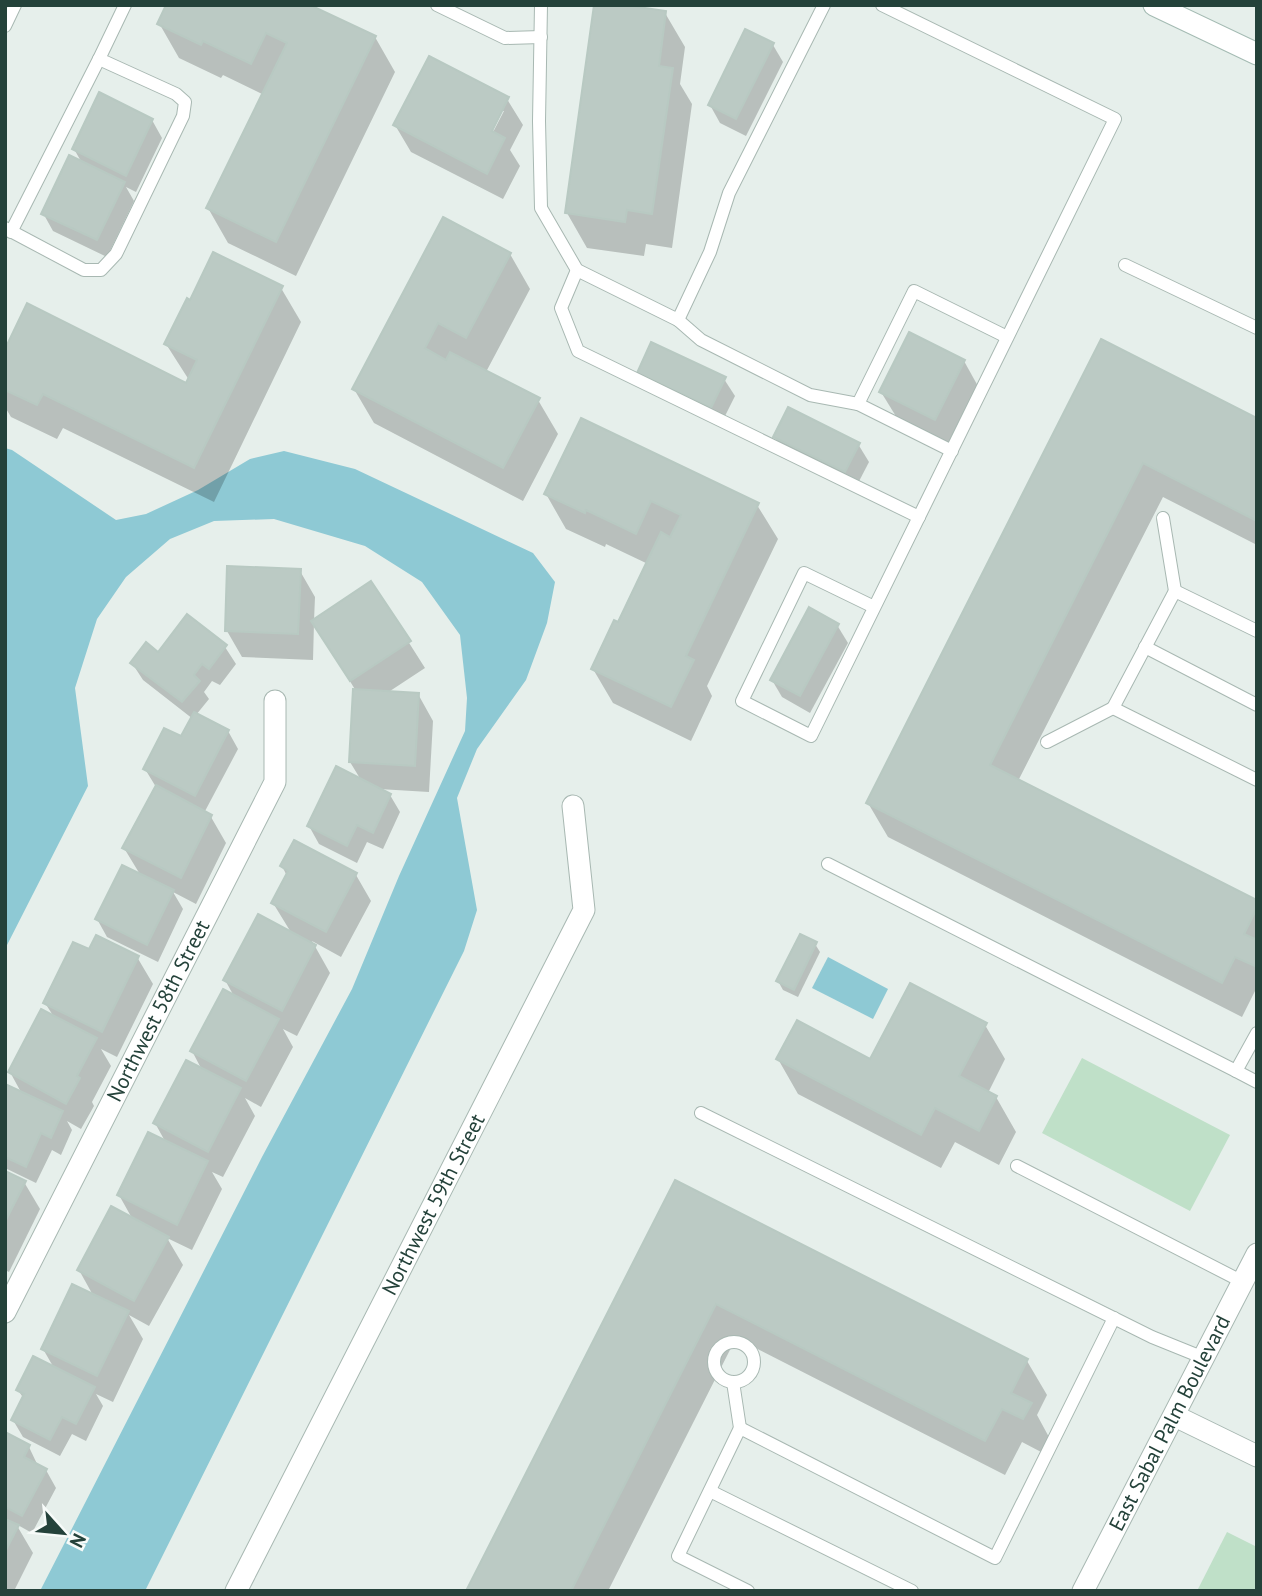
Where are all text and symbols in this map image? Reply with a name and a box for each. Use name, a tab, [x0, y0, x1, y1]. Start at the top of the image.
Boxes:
street label: Northwest 58th Street	[101, 915, 215, 1106]
street label: Northwest 59th Street	[375, 1109, 491, 1300]
street label: East Sabal Palm Boulevard	[1102, 1311, 1236, 1535]
north arrow	[28, 1498, 98, 1568]
text: N	[65, 1530, 92, 1552]

